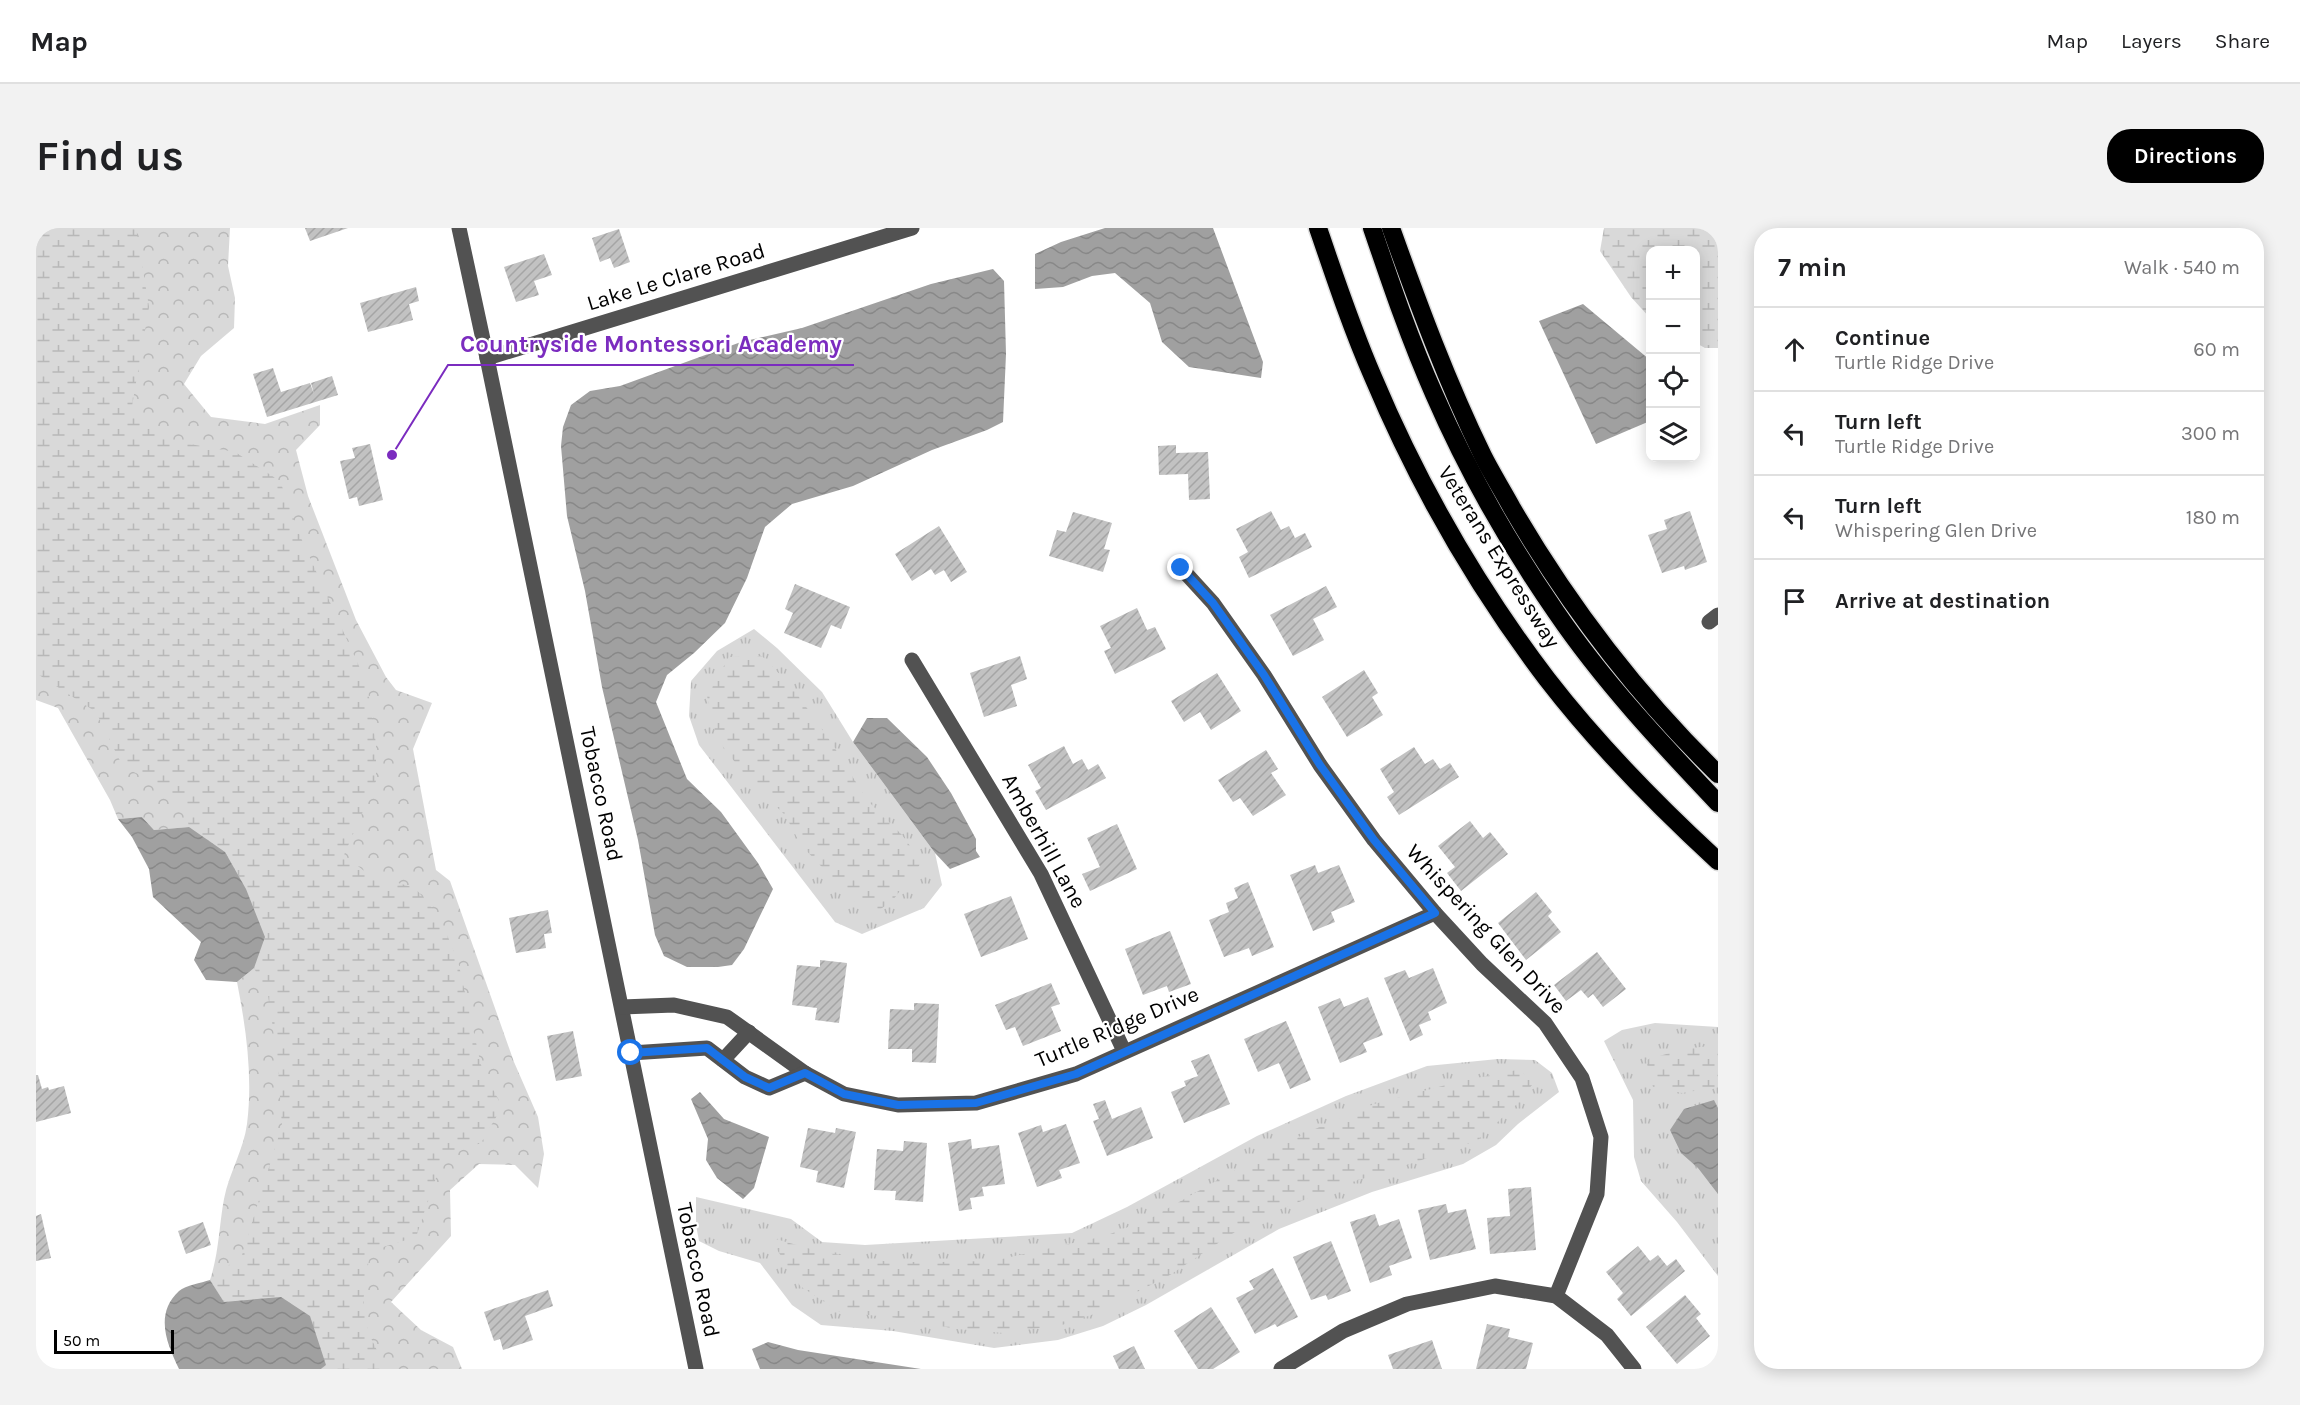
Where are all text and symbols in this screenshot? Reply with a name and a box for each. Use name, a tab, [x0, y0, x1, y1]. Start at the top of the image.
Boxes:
text: Map	[30, 25, 88, 58]
text: Map	[2046, 29, 2088, 53]
text: Layers	[2121, 29, 2182, 53]
text: Share	[2215, 29, 2270, 53]
button: Directions	[2107, 129, 2264, 183]
text: Find us	[36, 131, 184, 181]
street label: Lake Le Clare Road	[584, 238, 768, 316]
map controls	[1646, 246, 1700, 462]
button: +	[1646, 246, 1700, 300]
text: 7 min	[1778, 252, 1847, 283]
text: Walk · 540 m	[2124, 256, 2240, 279]
button: −	[1646, 300, 1700, 354]
callout: Countryside Montessori Academy	[448, 323, 854, 365]
text: Continue	[1835, 325, 1930, 351]
text: Countryside Montessori Academy	[460, 330, 842, 358]
icon: ahead	[1778, 333, 1811, 366]
text: 60 m	[2193, 338, 2240, 361]
text: Turtle Ridge Drive	[1835, 351, 1994, 374]
button: locate	[1646, 354, 1700, 408]
button: layers	[1646, 408, 1700, 462]
text: Turn left	[1835, 409, 1922, 435]
icon: left	[1778, 417, 1811, 450]
text: 300 m	[2181, 422, 2240, 445]
text: Turtle Ridge Drive	[1835, 435, 1994, 458]
street label: Veterans Expressway	[1432, 461, 1566, 653]
text: Turn left	[1835, 493, 1922, 519]
icon: left	[1778, 501, 1811, 534]
text: 180 m	[2186, 506, 2240, 529]
text: Whispering Glen Drive	[1835, 519, 2037, 542]
route end	[1167, 554, 1193, 580]
icon: arrive	[1778, 585, 1811, 618]
text: Arrive at destination	[1835, 588, 2050, 614]
street label: Tobacco Road	[574, 724, 628, 864]
street label: Amberhill Lane	[996, 769, 1092, 913]
street label: Whispering Glen Drive	[1401, 839, 1571, 1019]
street label: Turtle Ridge Drive	[1031, 981, 1203, 1073]
route start	[617, 1039, 643, 1065]
street label: Tobacco Road	[671, 1200, 725, 1340]
scale bar	[54, 1327, 174, 1354]
text: 50 m	[63, 1331, 100, 1350]

